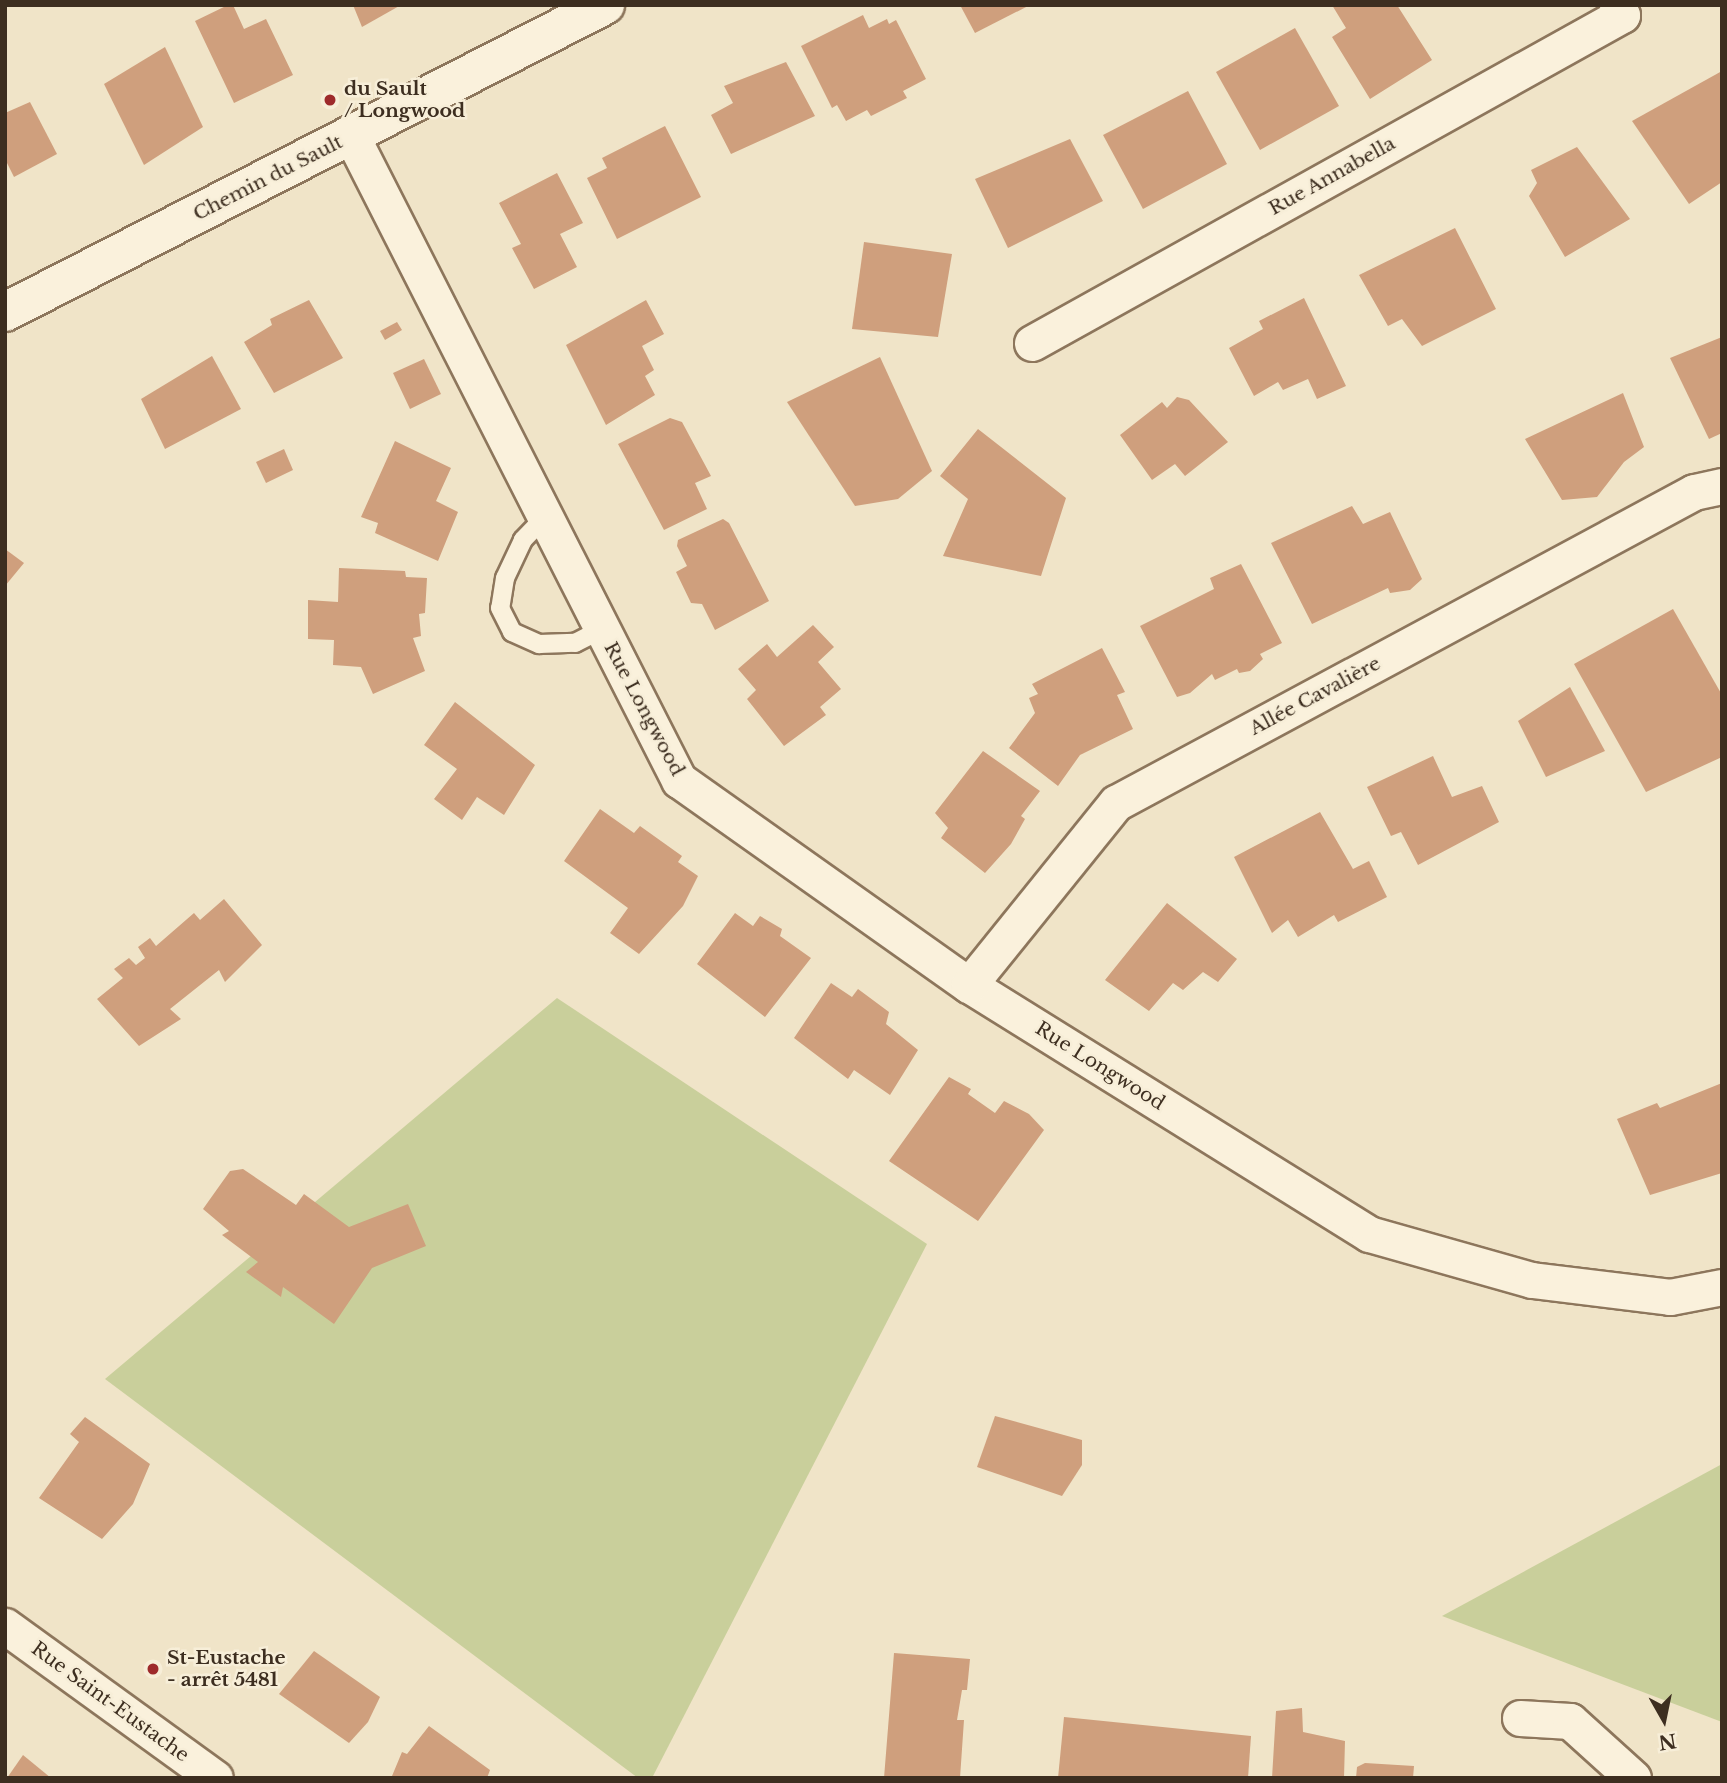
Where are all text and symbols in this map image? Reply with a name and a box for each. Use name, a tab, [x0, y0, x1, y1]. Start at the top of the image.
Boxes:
place label: du Sault / Longwood	[344, 78, 465, 122]
marker: du Sault / Longwood	[322, 92, 338, 108]
street label: Chemin du Sault	[190, 131, 346, 225]
street label: Rue Annabella	[1265, 132, 1399, 220]
street label: Rue Longwood	[599, 638, 689, 780]
street label: Allée Cavalière	[1246, 652, 1384, 740]
street label: Rue Longwood	[1031, 1017, 1169, 1115]
street label: Rue Saint-Eustache	[27, 1637, 193, 1767]
place label: St-Eustache - arrêt 5481	[167, 1647, 286, 1691]
marker: St-Eustache - arrêt 5481	[145, 1661, 161, 1677]
north arrow	[1629, 1685, 1699, 1755]
text: N	[1657, 1728, 1678, 1754]

